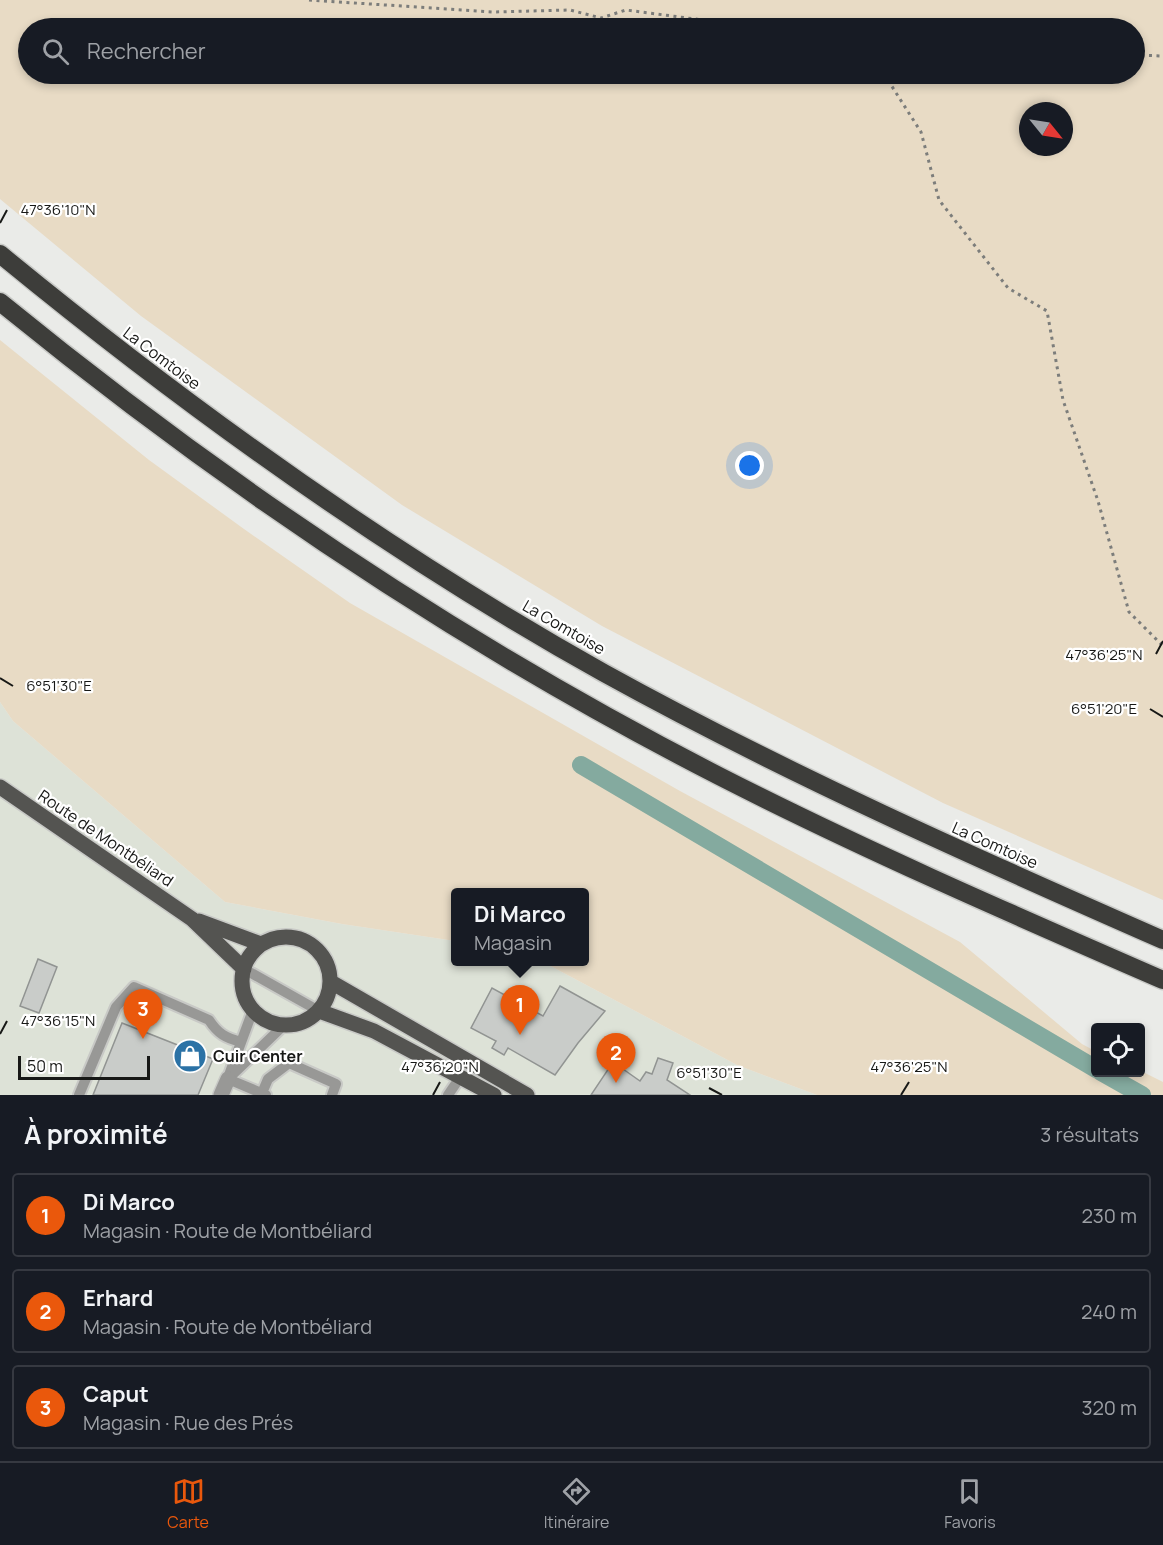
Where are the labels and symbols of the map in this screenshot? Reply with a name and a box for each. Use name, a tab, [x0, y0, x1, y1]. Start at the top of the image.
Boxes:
north arrow	[1019, 102, 1073, 156]
text: 47°36'10"N	[20, 199, 96, 220]
street label: La Comtoise	[119, 322, 205, 394]
your location	[735, 451, 764, 480]
street label: La Comtoise	[519, 595, 609, 659]
text: 47°36'25"N	[1065, 644, 1143, 665]
text: 6°51'30"E	[26, 675, 92, 696]
text: 6°51'20"E	[1071, 698, 1137, 719]
street label: Route de Montbéliard	[34, 784, 178, 892]
street label: La Comtoise	[949, 816, 1041, 874]
pin: 1	[500, 986, 540, 1035]
pin: 3	[124, 990, 162, 1039]
text: 47°36'15"N	[21, 1010, 95, 1031]
pin: 2	[596, 1034, 636, 1083]
shop icon: Cuir Center	[172, 1038, 208, 1074]
place label: Cuir Center	[213, 1045, 303, 1067]
scale bar	[18, 1053, 150, 1080]
text: 47°36'20"N	[401, 1056, 479, 1077]
text: 47°36'25"N	[870, 1056, 948, 1077]
text: 6°51'30"E	[676, 1062, 742, 1083]

